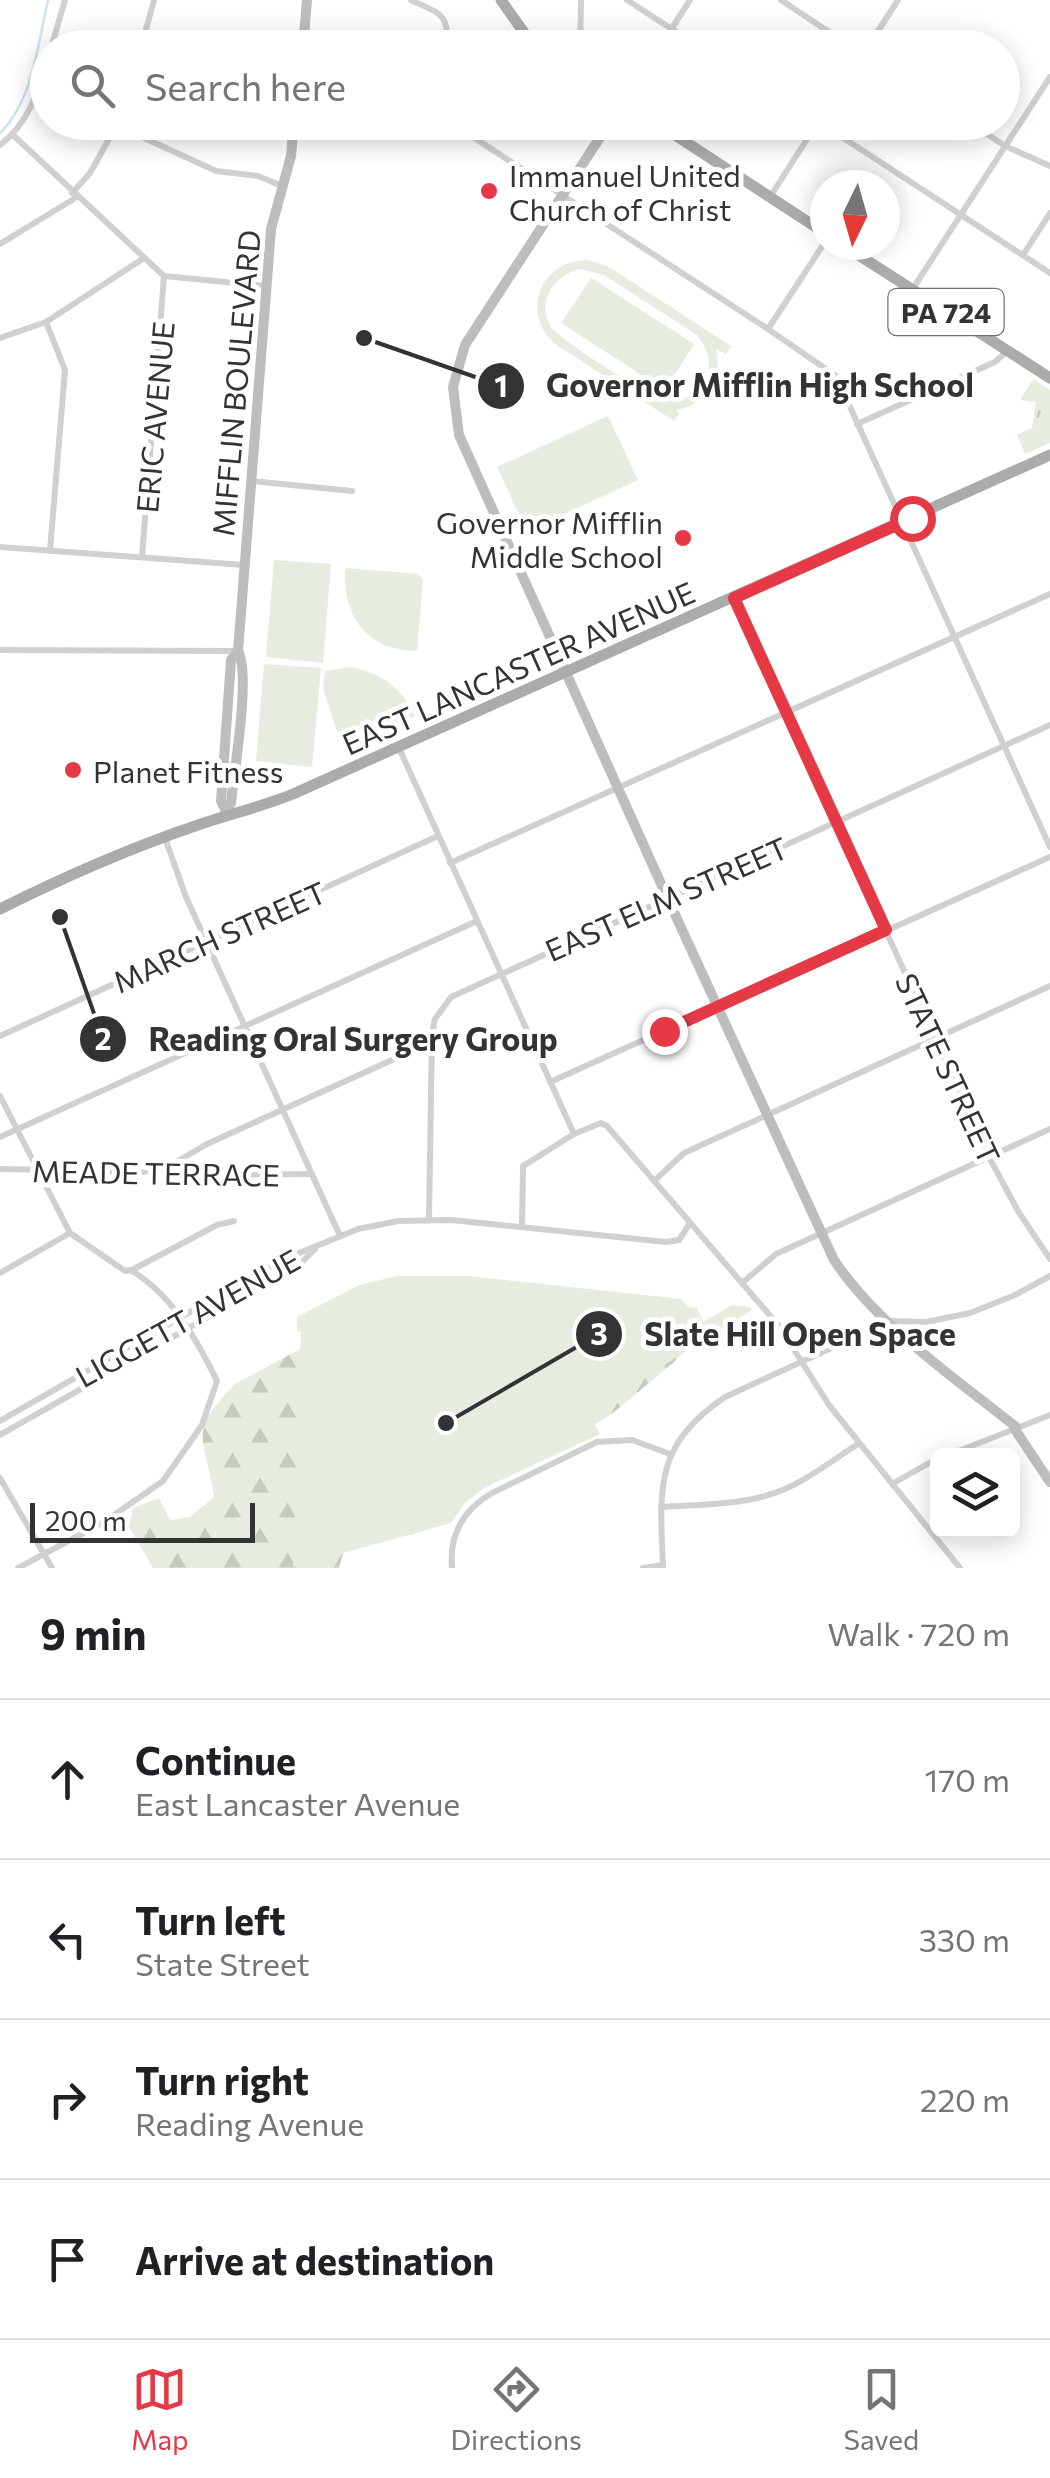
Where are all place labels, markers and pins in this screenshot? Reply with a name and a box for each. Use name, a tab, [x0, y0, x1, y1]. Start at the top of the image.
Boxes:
place label: Immanuel United Church of Christ	[509, 156, 741, 227]
marker: Immanuel United Church of Christ	[478, 180, 500, 202]
callout: Governor Mifflin High School	[476, 355, 994, 417]
place label: Governor Mifflin Middle School	[436, 503, 663, 574]
marker: Governor Mifflin Middle School	[672, 527, 694, 549]
place label: Planet Fitness	[93, 752, 283, 789]
marker: Planet Fitness	[62, 759, 84, 781]
callout: Reading Oral Surgery Group	[78, 1008, 577, 1070]
callout: Slate Hill Open Space	[574, 1303, 976, 1365]

